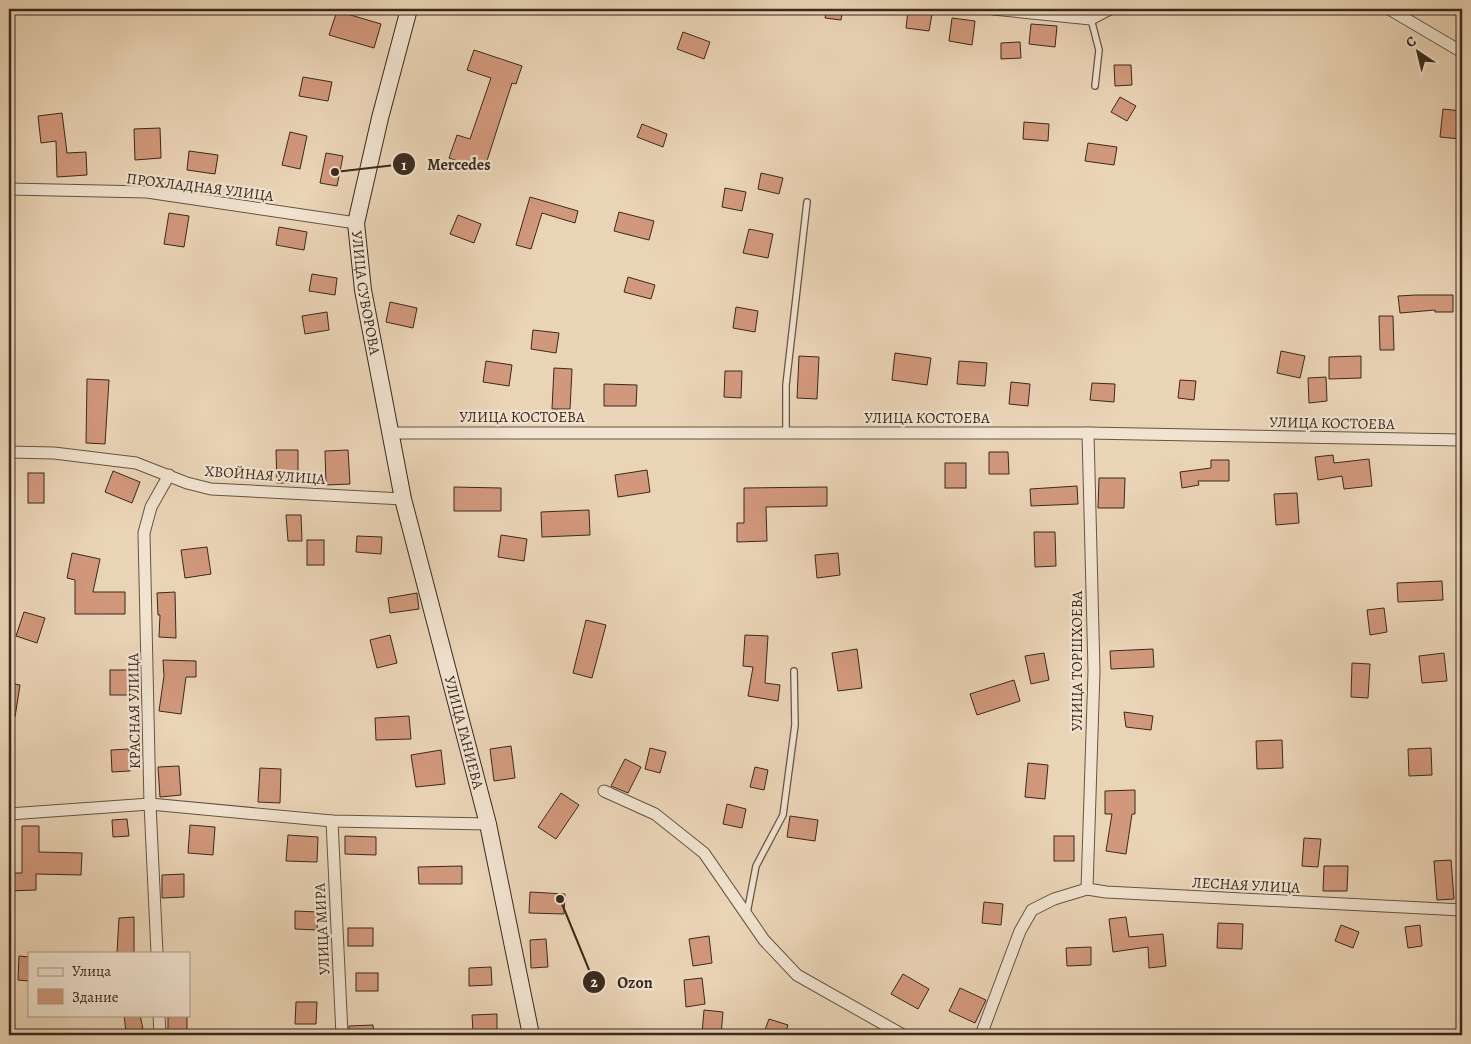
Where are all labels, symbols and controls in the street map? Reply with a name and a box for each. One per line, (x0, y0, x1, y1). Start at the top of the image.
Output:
north arrow (1394, 28, 1444, 78)
text: С (1402, 31, 1420, 52)
callout: Mercedes (392, 149, 501, 180)
text: Mercedes (427, 154, 491, 176)
text: 1 (401, 155, 407, 175)
street label: ПРОХЛАДНАЯ УЛИЦА (125, 168, 275, 206)
street label: УЛИЦА СУВОРОВА (347, 230, 385, 357)
street label: УЛИЦА КОСТОЕВА (459, 407, 585, 427)
street label: УЛИЦА КОСТОЕВА (864, 408, 990, 428)
street label: УЛИЦА КОСТОЕВА (1269, 412, 1395, 434)
street label: ХВОЙНАЯ УЛИЦА (204, 461, 326, 489)
street label: УЛИЦА ТОРШХОЕВА (1067, 590, 1087, 731)
street label: КРАСНАЯ УЛИЦА (123, 653, 145, 769)
street label: УЛИЦА ГАНИЕВА (440, 674, 488, 791)
street label: ЛЕСНАЯ УЛИЦА (1191, 872, 1301, 898)
street label: УЛИЦА МИРА (310, 882, 334, 976)
legend (28, 952, 190, 1016)
text: Улица (72, 961, 111, 981)
callout: Ozon (582, 967, 662, 998)
text: 2 (590, 972, 598, 992)
text: Ozon (617, 972, 653, 994)
text: Здание (72, 987, 119, 1007)

